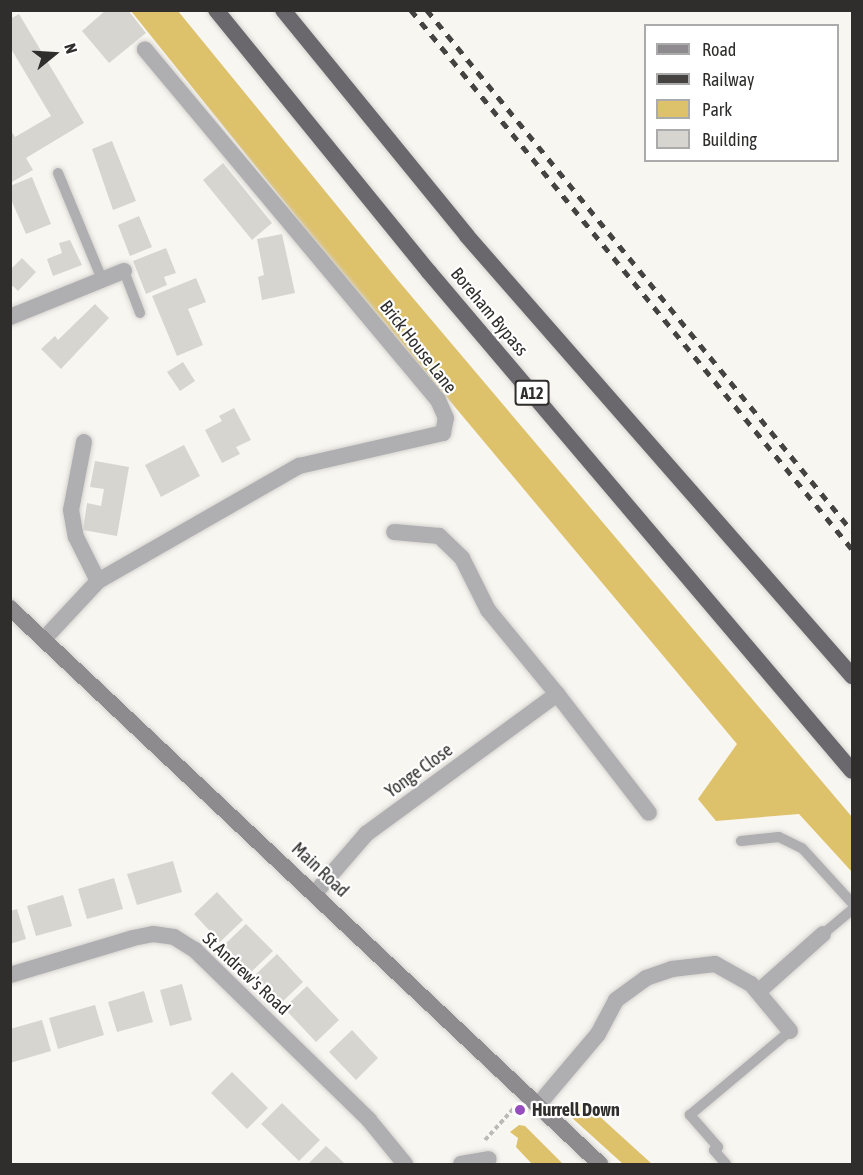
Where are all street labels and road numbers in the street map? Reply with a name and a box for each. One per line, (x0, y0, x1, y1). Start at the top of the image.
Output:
street label: Boreham Bypass (446, 263, 532, 361)
street label: Brick House Lane (375, 296, 461, 398)
road number: A12 (514, 380, 550, 406)
street label: Yonge Close (381, 739, 457, 803)
street label: Main Road (287, 838, 353, 902)
street label: St Andrew's Road (198, 928, 294, 1020)

